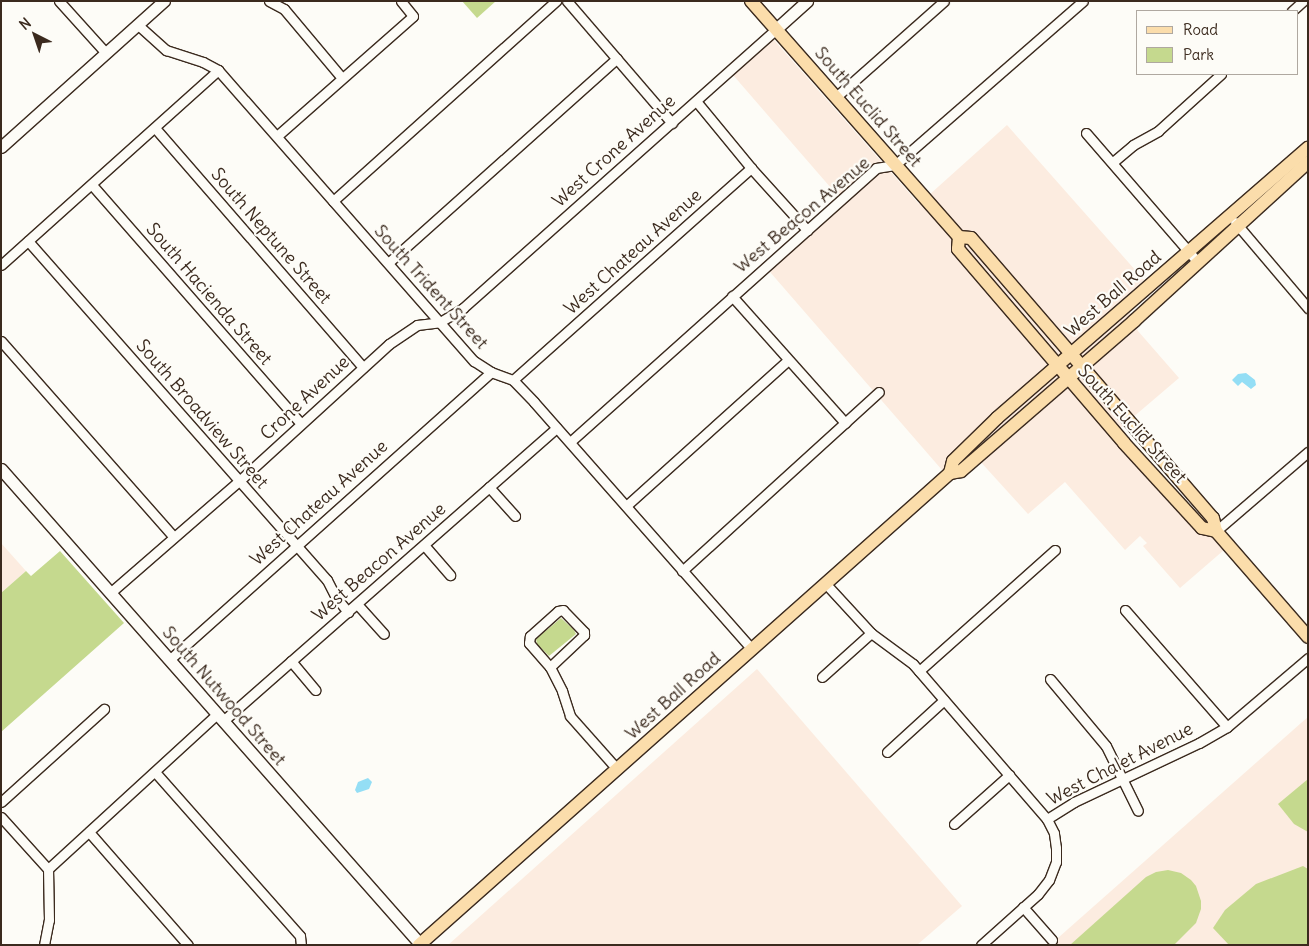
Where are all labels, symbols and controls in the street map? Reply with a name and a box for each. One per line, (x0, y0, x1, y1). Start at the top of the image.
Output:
north arrow (10, 10, 60, 60)
legend (1136, 10, 1299, 75)
text: N (16, 14, 35, 34)
text: Road (1183, 20, 1218, 39)
street label: South Euclid Street (810, 42, 926, 172)
text: Park (1183, 45, 1214, 64)
street label: West Crone Avenue (548, 90, 680, 212)
street label: West Beacon Avenue (730, 152, 874, 278)
street label: South Neptune Street (206, 164, 336, 308)
street label: West Chateau Avenue (560, 185, 706, 319)
street label: South Hacienda Street (141, 219, 277, 369)
street label: South Trident Street (370, 220, 492, 354)
street label: West Ball Road (1060, 246, 1166, 342)
street label: South Broadview Street (131, 335, 273, 493)
street label: Crone Avenue (256, 351, 354, 445)
street label: South Euclid Street (1073, 360, 1191, 488)
street label: West Chateau Avenue (246, 436, 392, 570)
street label: West Beacon Avenue (308, 498, 450, 626)
street label: South Nutwood Street (158, 622, 290, 770)
street label: West Ball Road (621, 648, 725, 744)
street label: West Chalet Avenue (1043, 718, 1197, 810)

